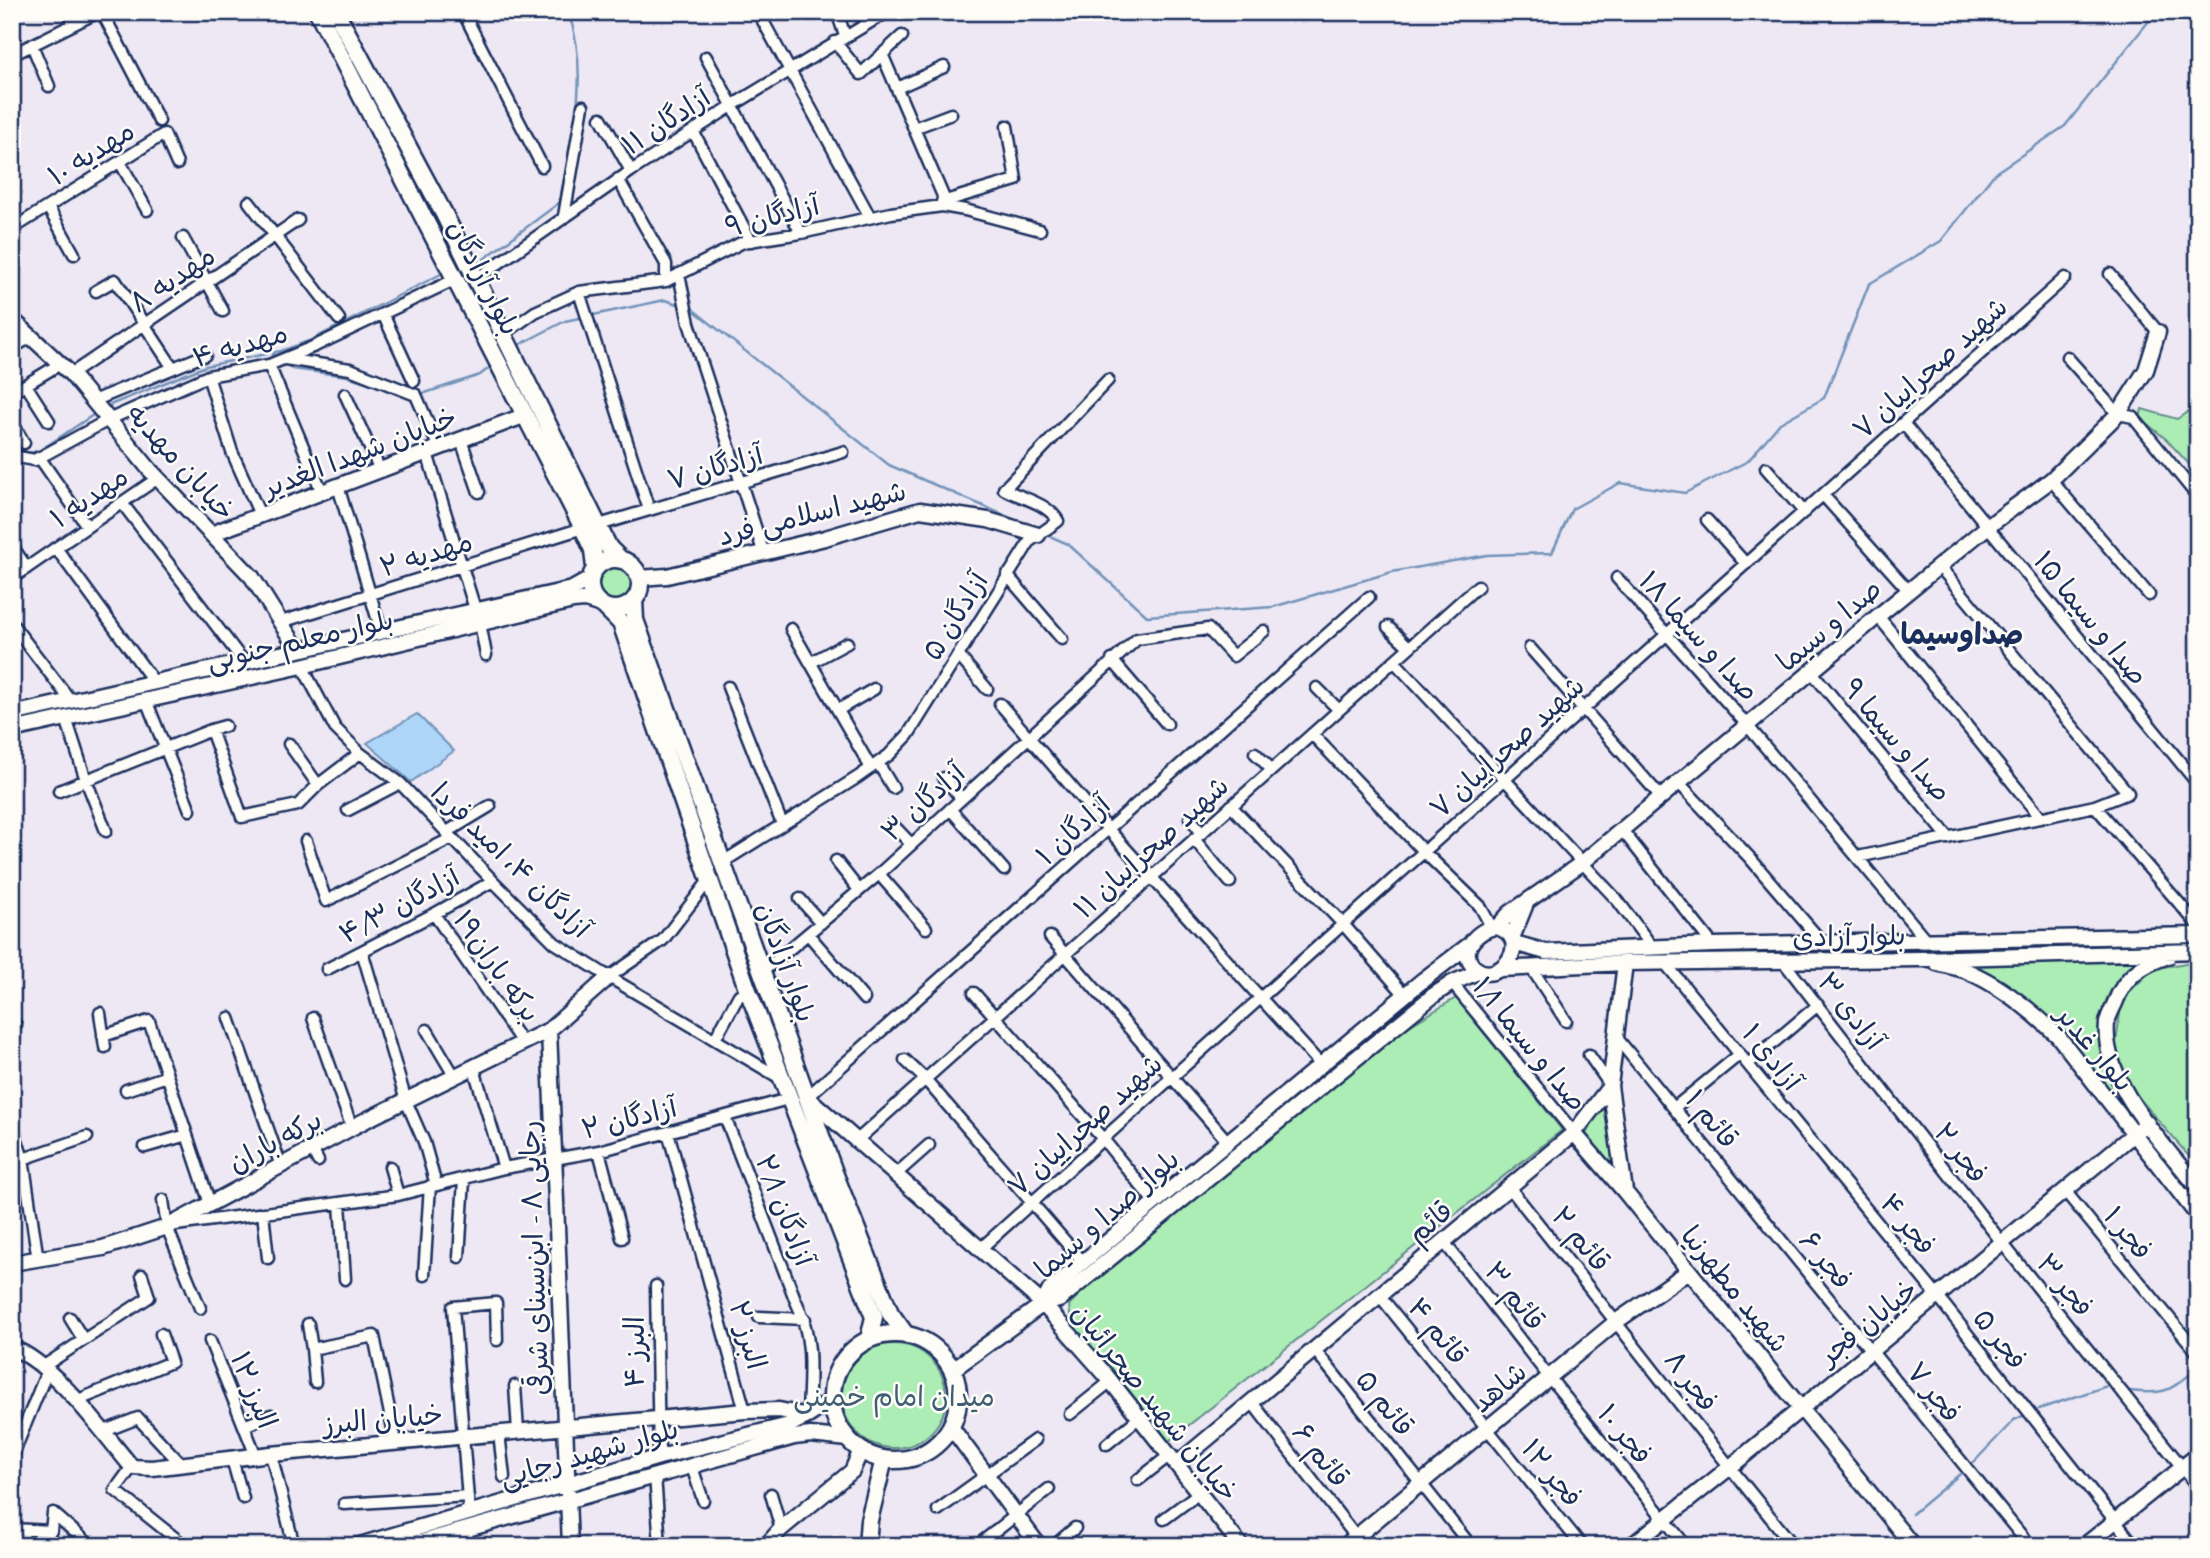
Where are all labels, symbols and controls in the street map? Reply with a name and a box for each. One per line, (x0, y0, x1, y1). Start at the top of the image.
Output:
street label: آزادگان ۱۱ (615, 79, 718, 163)
street label: مهدیه ۱۰ (41, 113, 141, 193)
street label: آزادگان ۹ (721, 187, 824, 245)
street label: بلوار آزادگان (440, 213, 528, 341)
street label: مهدیه ۸ (122, 238, 222, 320)
street label: شهید صحراییان ۷ (1845, 289, 2015, 447)
street label: مهدیه ۴ (188, 315, 292, 375)
street label: خیابان مهدیه (119, 396, 243, 528)
street label: خیابان شهدا الغدیر (257, 399, 461, 506)
street label: آزادگان ۷ (663, 436, 768, 497)
street label: مهدیه ۱ (43, 458, 135, 536)
street label: شهید اسلامی فرد (714, 473, 910, 553)
street label: مهدیه ۲ (375, 523, 477, 585)
street label: صدا و سیما ۱۵ (2026, 544, 2156, 692)
street label: آزادگان ۵ (914, 564, 996, 667)
street label: صدا و سیما ۱۸ (1631, 564, 1767, 708)
street label: صدا و سیما (1769, 571, 1889, 679)
street label: بلوار معلم جنوبی (203, 602, 398, 682)
district label: صداوسیما (1901, 615, 2023, 653)
street label: شهید صحراییان ۷ (1422, 668, 1592, 826)
street label: صدا و سیما ۹ (1835, 671, 1959, 809)
street label: آزادگان ۳ (874, 754, 973, 849)
street label: شهید صحراییان ۱۱ (1066, 768, 1236, 926)
street label: آزادگان ۴، امید فردا (424, 775, 599, 946)
street label: آزادگان ۱ (1028, 787, 1118, 873)
street label: آزادگان ۴/۳ (333, 858, 466, 951)
street label: بلوار آزادگان (748, 897, 824, 1027)
street label: برکه باران۱۹ (446, 903, 548, 1029)
street label: بلوار آزادی (1792, 918, 1906, 954)
street label: آزادی ۳ (1810, 965, 1893, 1058)
street label: صدا و سیما ۱/۱ (1465, 970, 1595, 1118)
street label: بلوار غدیر (2047, 996, 2142, 1099)
street label: آزادی ۱ (1734, 1016, 1810, 1098)
street label: شهید صحراییان ۷ (1000, 1046, 1170, 1204)
street label: قائم ۱ (1675, 1082, 1746, 1158)
street label: آزادگان ۲ (578, 1089, 681, 1147)
street label: برکه باران (222, 1102, 328, 1180)
street label: فجر ۲ (1926, 1116, 1996, 1190)
street label: رجایی ۸ - ابن‌سینای شرقی (512, 1120, 556, 1396)
street label: بلوار صدا و سیما (1027, 1142, 1187, 1286)
street label: آزادگان ۲/۱ (748, 1149, 823, 1272)
street label: فجر ۴ (1873, 1186, 1943, 1262)
street label: قائم (1400, 1193, 1462, 1254)
street label: قائم ۲ (1541, 1199, 1618, 1281)
street label: فجر ۱ (2096, 1199, 2160, 1267)
street label: شهید مطهرنیا (1673, 1218, 1797, 1360)
street label: فجر ۶ (1792, 1224, 1860, 1296)
street label: فجر ۳ (2029, 1246, 2101, 1324)
street label: قائم ۳ (1474, 1254, 1553, 1340)
street label: خیابان فجر (1810, 1271, 1925, 1374)
street label: قائم ۴ (1397, 1290, 1476, 1374)
street label: خیابان شهید صحرائیان (1064, 1295, 1246, 1509)
street label: البرز ۲ (722, 1297, 774, 1373)
street label: فجر ۵ (1965, 1301, 2035, 1377)
street label: البرز ۴ (617, 1316, 652, 1388)
street label: فجر ۸ (1657, 1343, 1725, 1419)
street label: البرز ۱۲ (223, 1346, 285, 1434)
street label: شاهد (1464, 1354, 1534, 1420)
street label: فجر ۷ (1899, 1354, 1969, 1430)
street label: قائم ۵ (1345, 1363, 1422, 1446)
park label: میدان امام خمینی (793, 1379, 995, 1418)
street label: خیابان البرز (320, 1396, 444, 1442)
street label: فجر ۱۰ (1590, 1397, 1660, 1471)
street label: بلوار شهید رجایی (495, 1411, 683, 1495)
street label: قائم ۶ (1282, 1416, 1357, 1497)
street label: فجر ۱۲ (1514, 1432, 1590, 1514)

